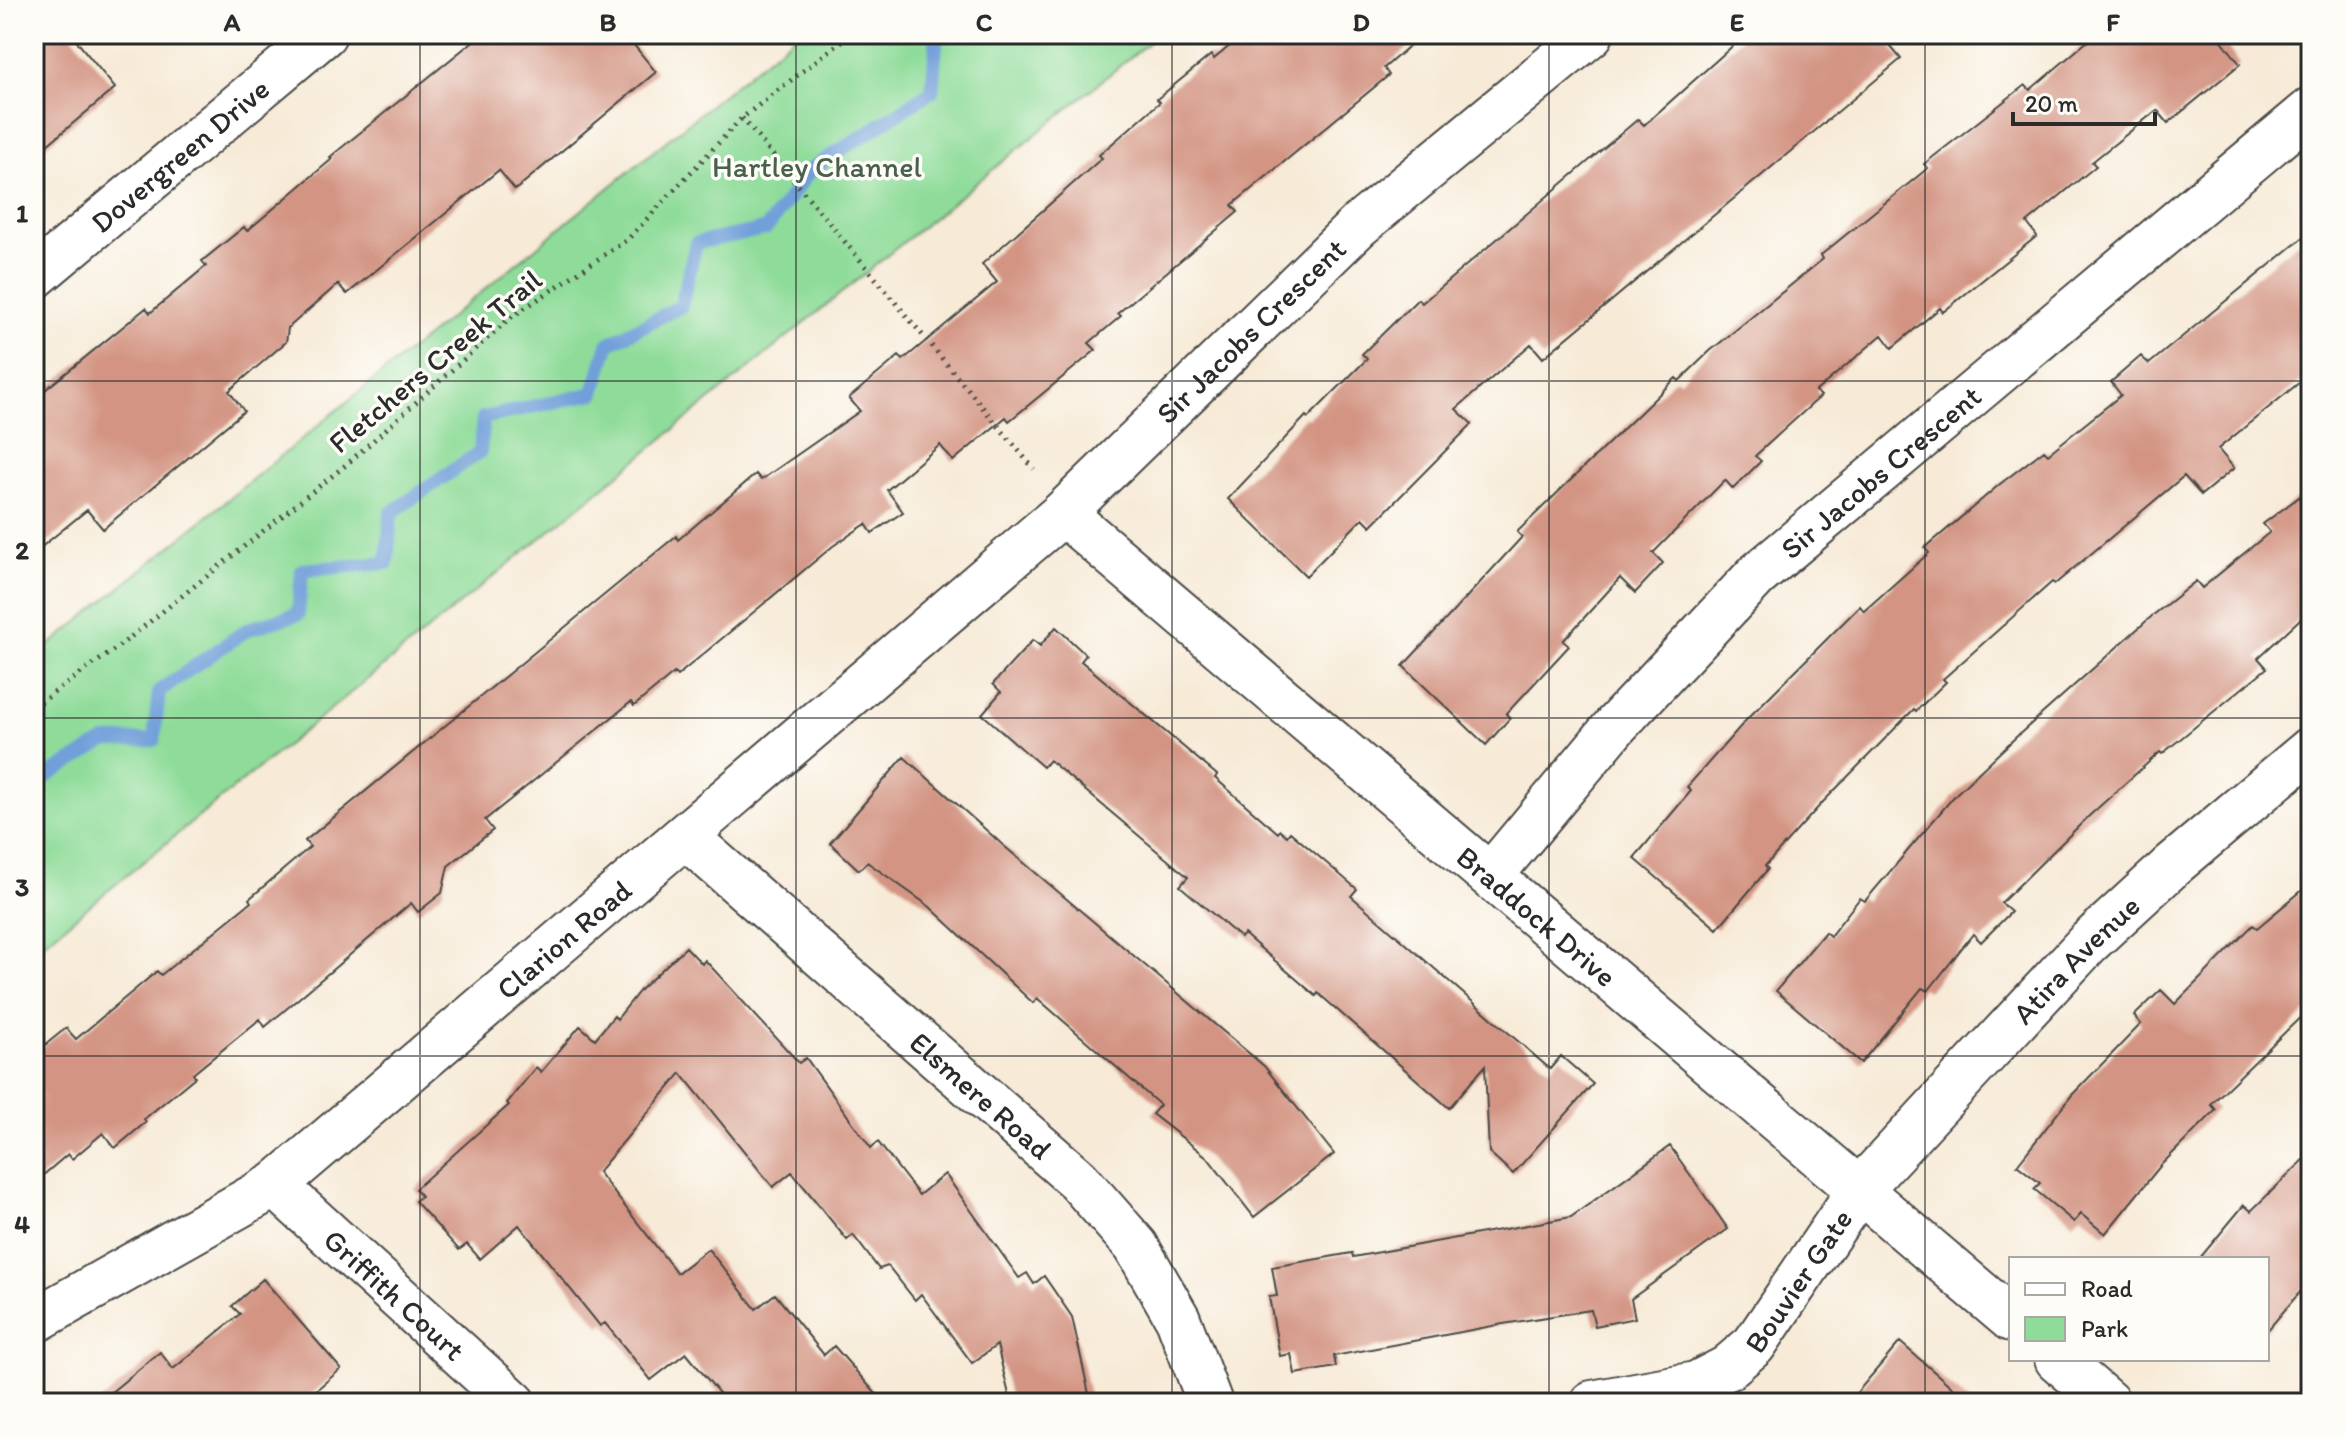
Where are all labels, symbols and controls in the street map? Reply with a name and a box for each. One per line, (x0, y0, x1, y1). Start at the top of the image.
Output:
text: A (223, 6, 241, 38)
text: B (600, 6, 617, 38)
text: C (976, 6, 993, 38)
text: D (1352, 6, 1370, 38)
text: E (1730, 6, 1744, 38)
text: F (2106, 6, 2120, 38)
street label: Dovergreen Drive (83, 70, 276, 240)
scale bar (2013, 76, 2155, 126)
text: 20 m (2025, 89, 2078, 118)
park label: Hartley Channel (712, 148, 923, 185)
text: 1 (16, 197, 28, 229)
street label: Sir Jacobs Crescent (1148, 230, 1353, 431)
street label: Fletchers Creek Trail (321, 261, 549, 461)
street label: Sir Jacobs Crescent (1772, 377, 1988, 566)
text: 2 (15, 534, 29, 566)
street label: Braddock Drive (1449, 838, 1624, 994)
text: 3 (15, 871, 29, 903)
street label: Clarion Road (488, 871, 639, 1007)
street label: Atira Avenue (2004, 887, 2147, 1031)
street label: Elsmere Road (903, 1023, 1059, 1167)
street label: Bouvier Gate (1736, 1201, 1860, 1360)
text: 4 (14, 1208, 30, 1240)
street label: Griffith Court (316, 1220, 473, 1368)
legend (2009, 1257, 2269, 1361)
text: Road (2081, 1274, 2133, 1303)
text: Park (2081, 1314, 2128, 1343)

